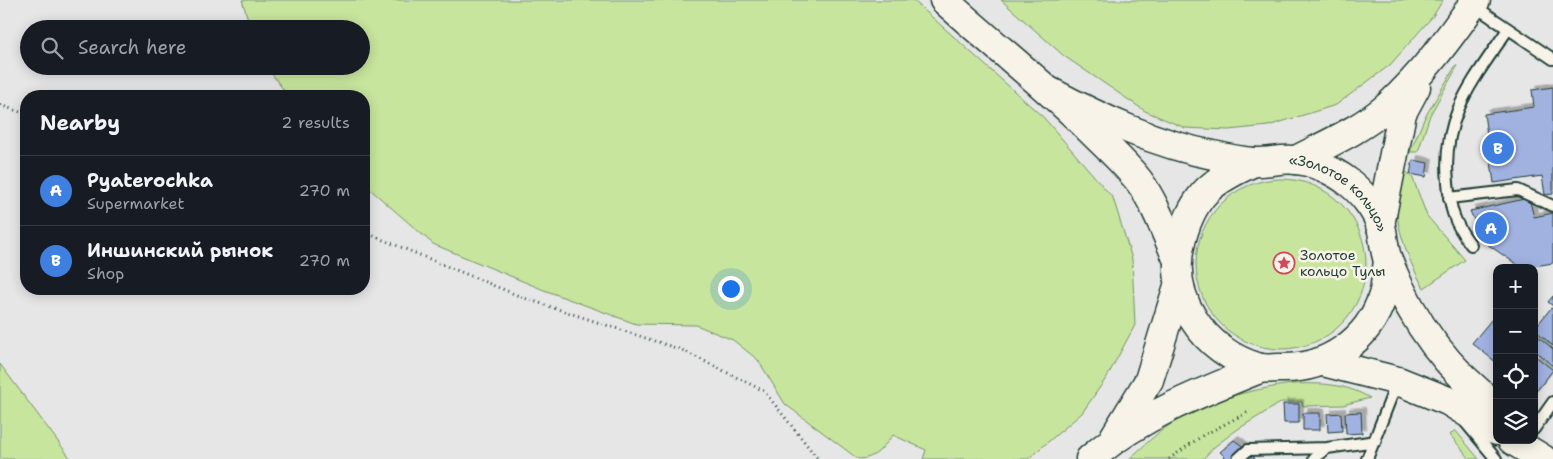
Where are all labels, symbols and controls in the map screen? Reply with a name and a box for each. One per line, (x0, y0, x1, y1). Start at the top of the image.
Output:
search box (20, 20, 370, 75)
icon: search (38, 34, 66, 62)
text: Search here (78, 35, 187, 60)
text: Nearby (40, 109, 120, 137)
text: 2 results (281, 112, 350, 133)
pin: B (1482, 129, 1514, 167)
street label: «Золотое кольцо» (1288, 150, 1391, 234)
text: Pyaterochka (87, 168, 213, 193)
text: A (50, 180, 62, 201)
text: 270 m (299, 180, 350, 201)
text: Supermarket (87, 193, 184, 214)
pin: A (1475, 209, 1507, 247)
text: Иншинский рынок (87, 238, 273, 263)
place label: Золотое кольцо Тулы (1300, 246, 1385, 280)
text: B (51, 250, 61, 271)
text: 270 m (299, 250, 350, 271)
place icon: Золотое кольцо Тулы (1272, 251, 1296, 275)
text: Shop (87, 263, 124, 284)
map controls (1493, 264, 1538, 444)
button: + (1493, 264, 1538, 309)
your location (718, 276, 744, 302)
button: − (1493, 309, 1538, 354)
button: locate (1493, 354, 1538, 399)
button: layers (1493, 399, 1538, 444)

